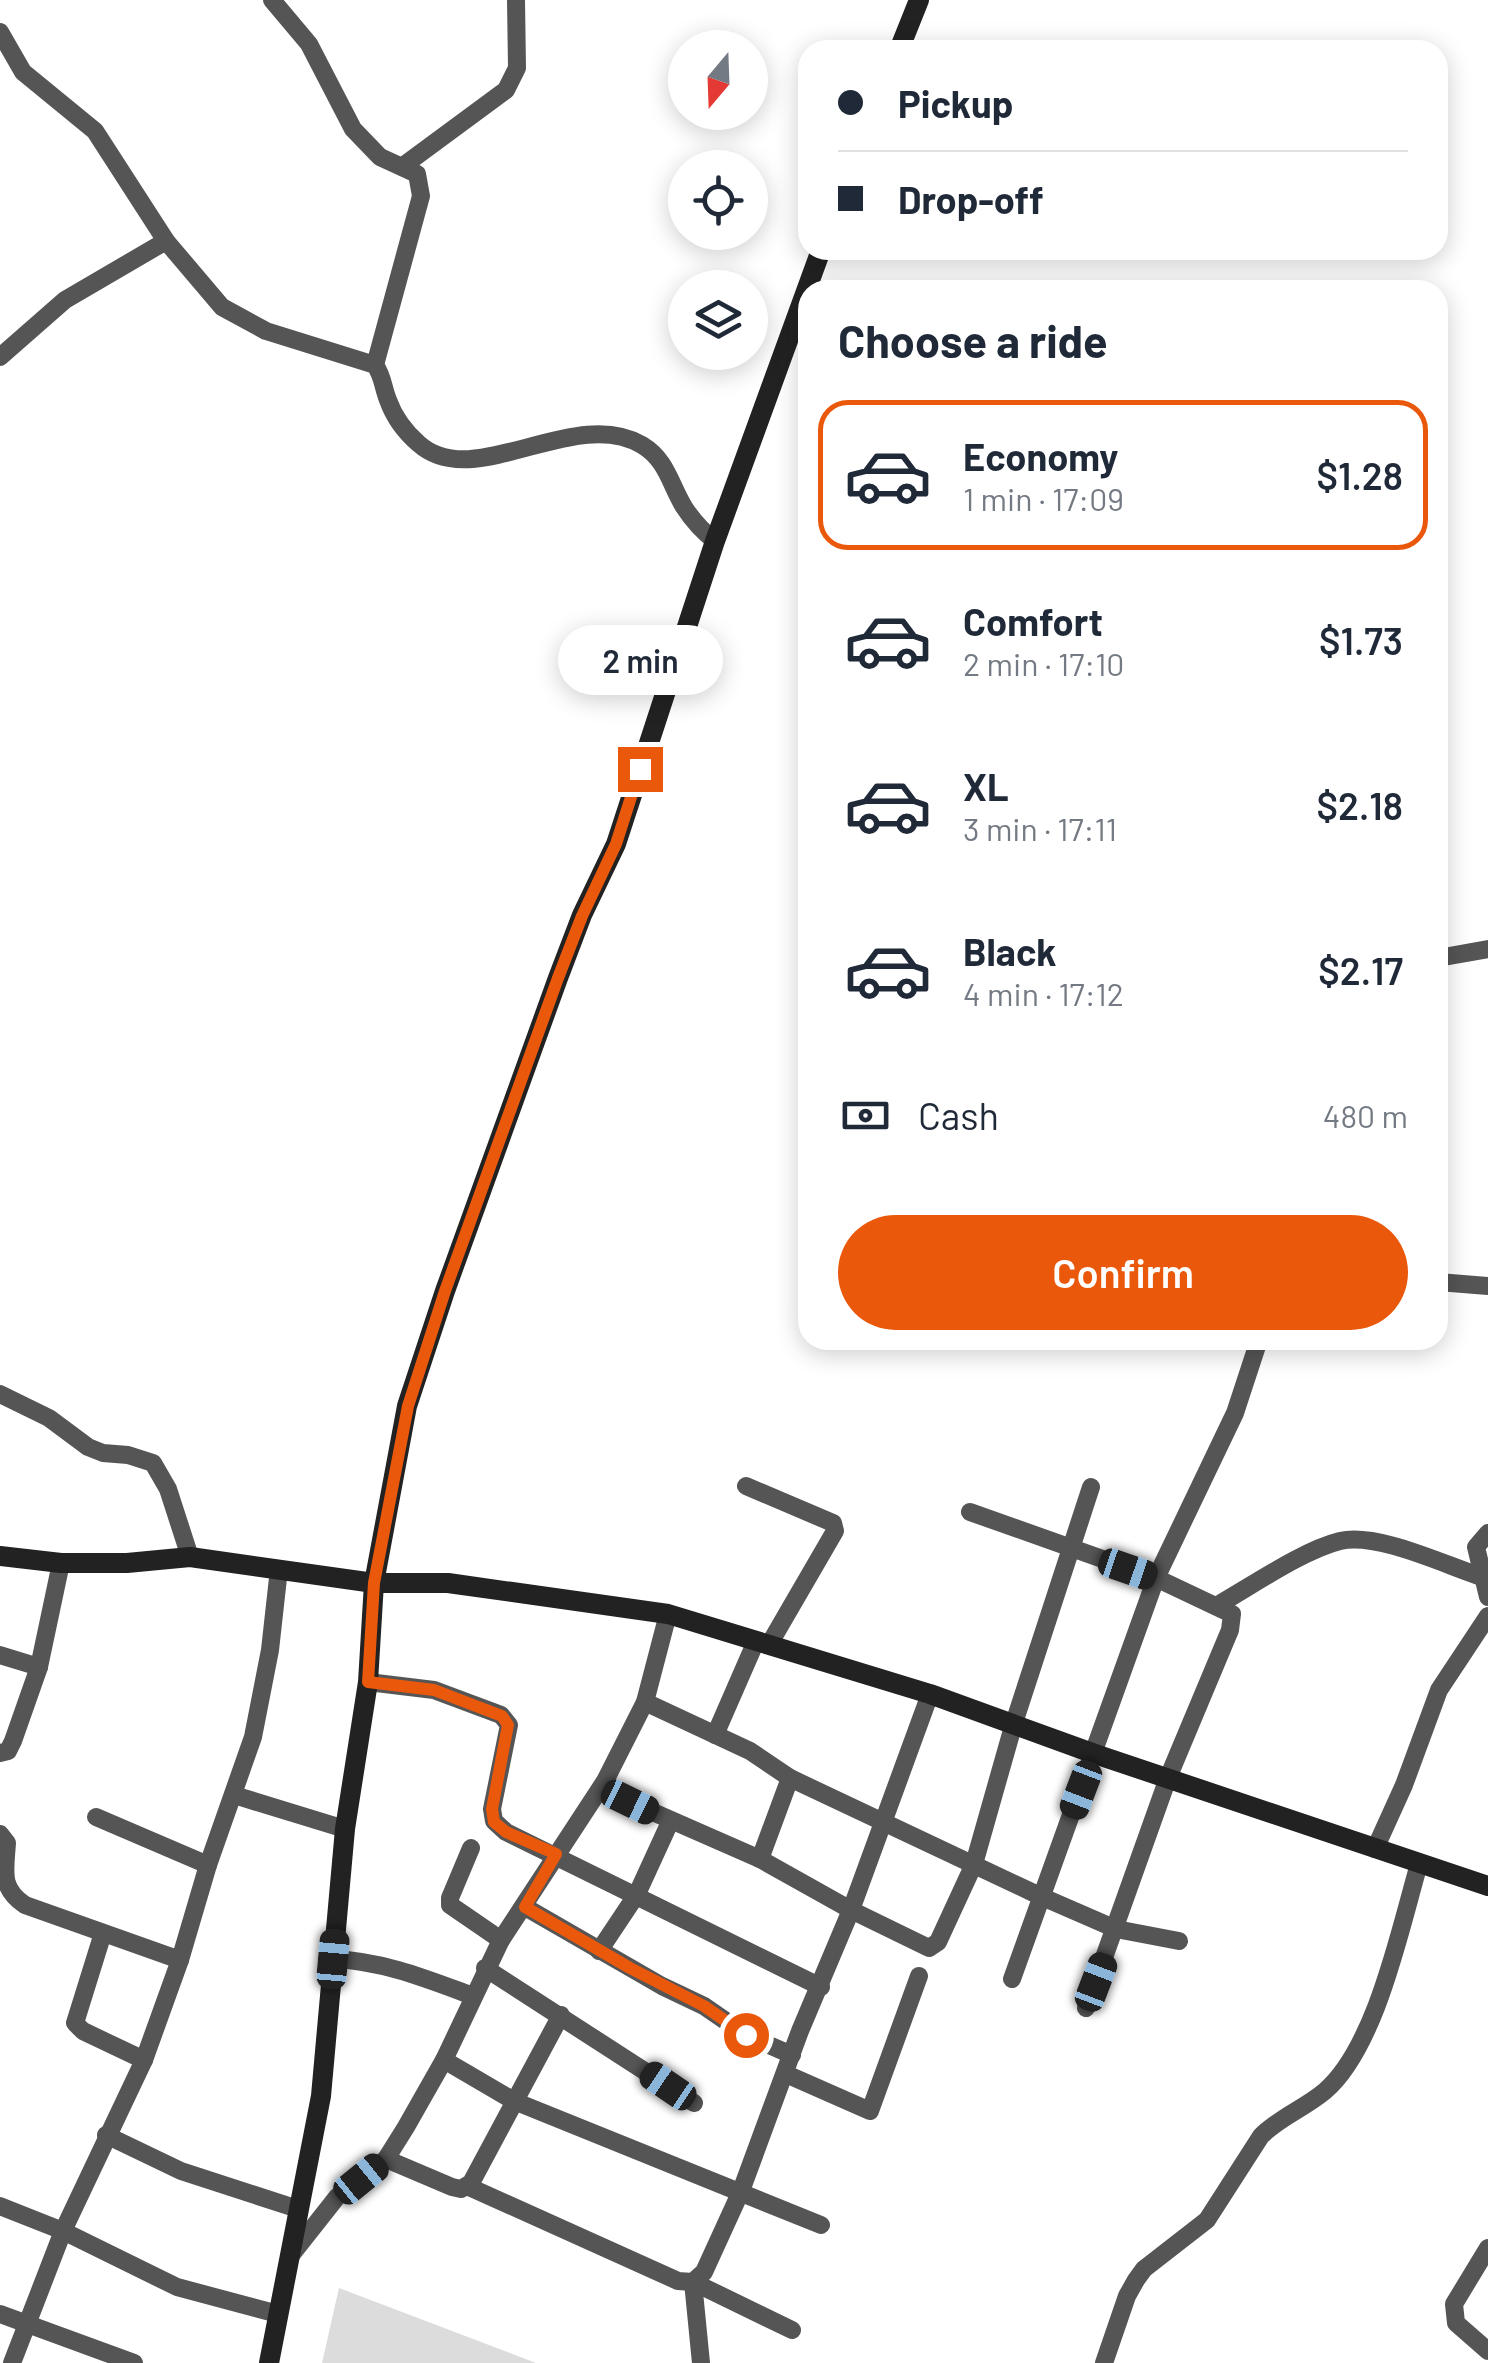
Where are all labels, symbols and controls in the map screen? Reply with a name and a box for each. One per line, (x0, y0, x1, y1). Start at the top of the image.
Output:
north arrow (668, 30, 768, 130)
map controls (668, 30, 768, 370)
text: Pickup (898, 80, 1013, 126)
button: locate (668, 150, 768, 250)
text: Drop-off (898, 176, 1044, 222)
button: layers (668, 270, 768, 370)
text: Choose a ride (838, 313, 1108, 367)
icon: car (843, 430, 933, 520)
text: Economy (963, 433, 1118, 479)
text: $1.28 (1316, 452, 1403, 498)
text: 1 min · 17:09 (963, 479, 1124, 517)
icon: car (843, 595, 933, 685)
text: Comfort (963, 598, 1103, 644)
text: $1.73 (1319, 617, 1403, 663)
callout: 2 min (558, 624, 722, 694)
text: 2 min (602, 641, 679, 679)
text: 2 min · 17:10 (963, 644, 1124, 682)
route end (618, 747, 663, 792)
icon: car (843, 760, 933, 850)
text: XL (963, 763, 1009, 809)
text: $2.18 (1316, 782, 1403, 828)
text: 3 min · 17:11 (963, 809, 1117, 847)
icon: car (843, 925, 933, 1015)
text: Black (963, 928, 1057, 974)
text: $2.17 (1318, 947, 1403, 993)
text: 4 min · 17:12 (963, 974, 1124, 1012)
icon: cash (838, 1088, 893, 1143)
text: Cash (918, 1092, 999, 1138)
text: 480 m (1323, 1096, 1408, 1134)
button: Confirm (838, 1215, 1408, 1330)
car (1095, 1545, 1161, 1593)
car (1056, 1757, 1106, 1823)
car (596, 1775, 664, 1829)
car (315, 1928, 351, 1990)
car (1071, 1949, 1121, 2015)
route start (724, 2013, 769, 2058)
car (635, 2057, 701, 2115)
car (328, 2148, 394, 2210)

